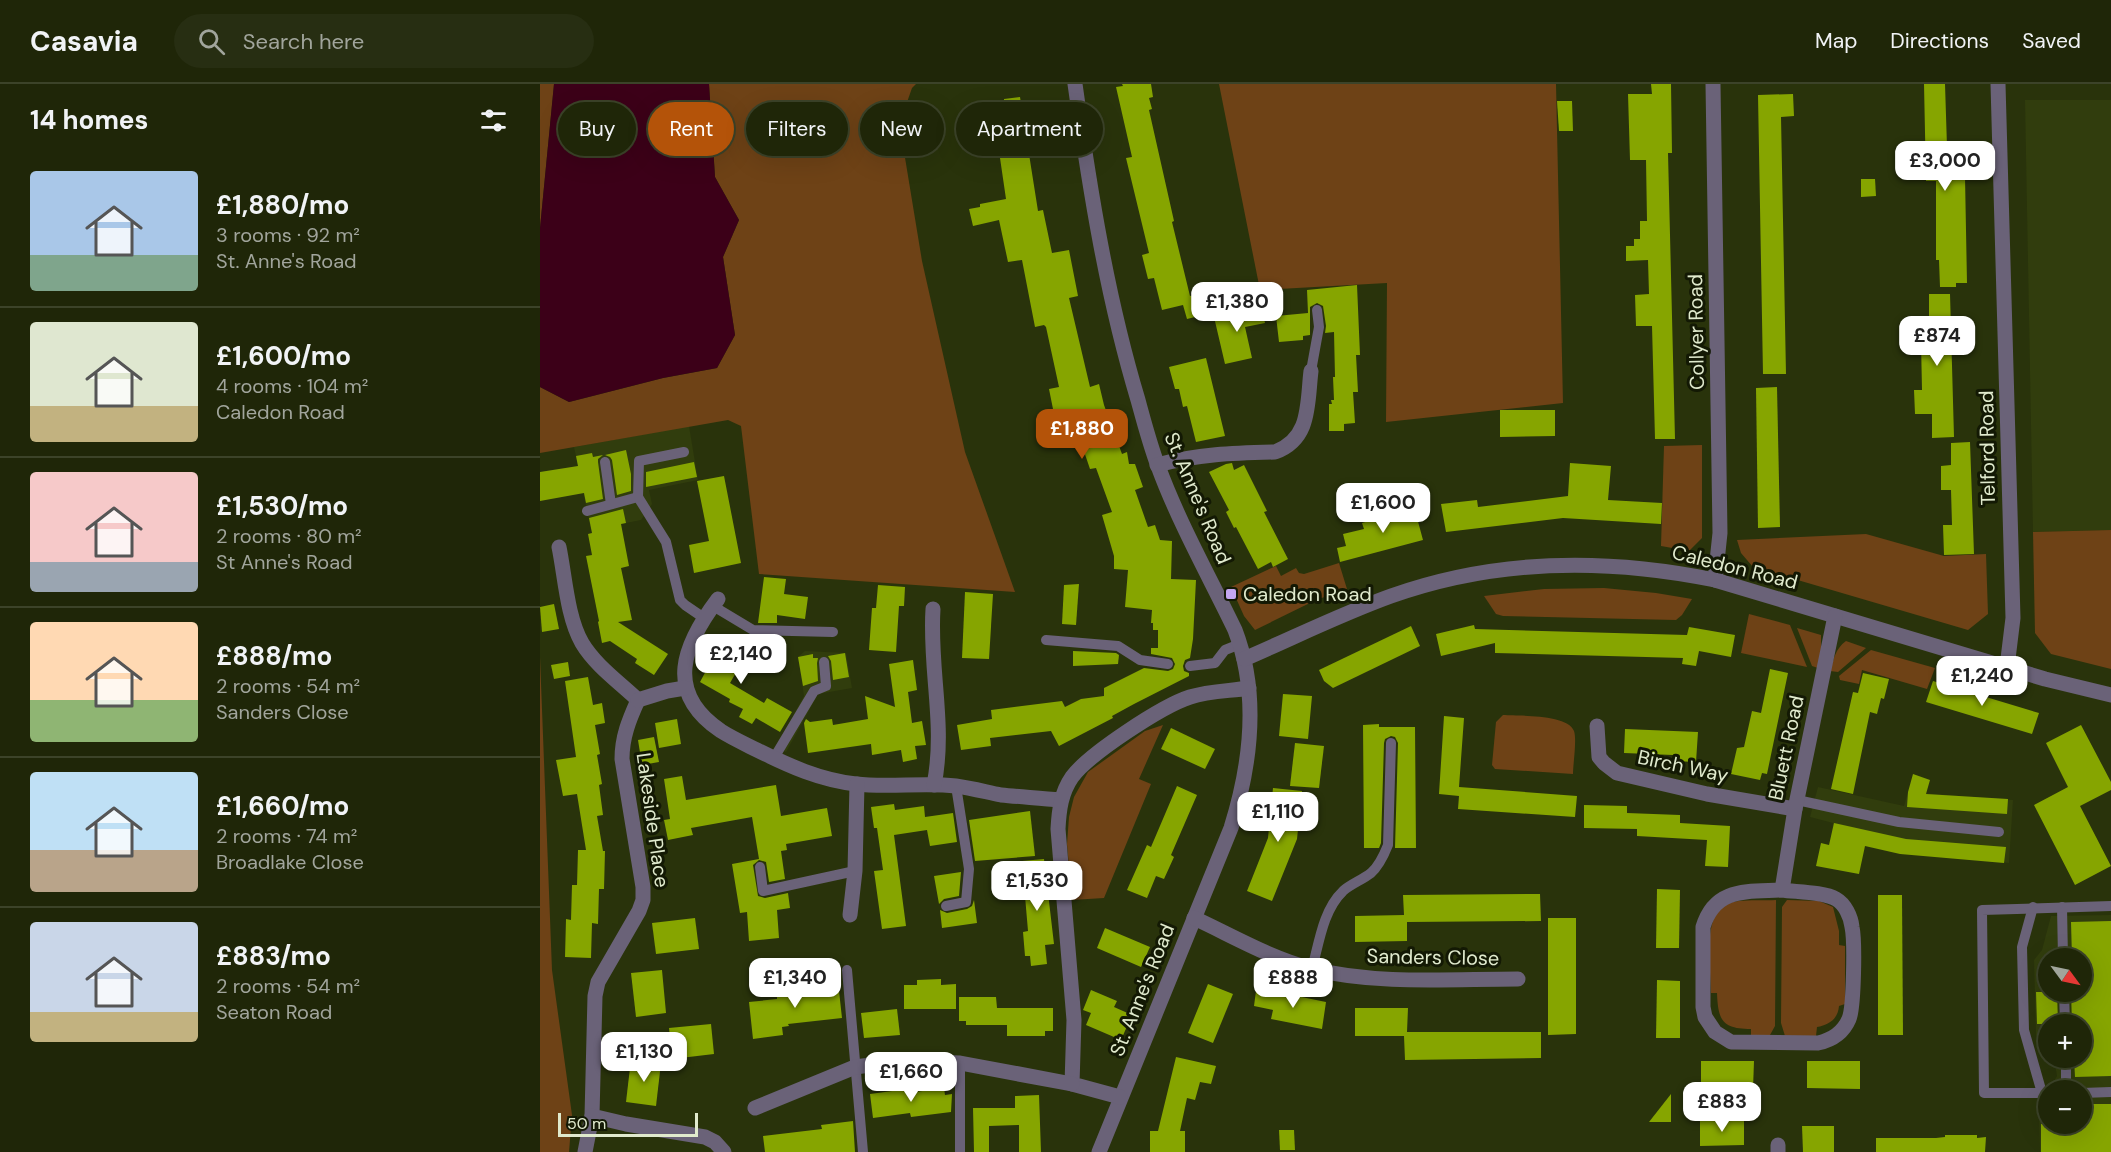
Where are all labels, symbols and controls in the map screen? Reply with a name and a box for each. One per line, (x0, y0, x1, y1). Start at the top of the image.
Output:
search box (174, 14, 594, 68)
text: Casavia (30, 23, 138, 60)
icon: search (195, 25, 228, 58)
text: Search here (243, 27, 364, 56)
text: Map (1815, 27, 1857, 55)
text: Directions (1890, 27, 1989, 55)
text: Saved (2022, 27, 2081, 55)
chip: Buy (558, 102, 636, 156)
chip: Rent (648, 102, 734, 156)
chip: Filters (746, 102, 848, 156)
chip: New (860, 102, 944, 156)
chip: Apartment (956, 102, 1103, 156)
text: 14 homes (30, 103, 148, 137)
icon: filters (477, 104, 510, 137)
pin: £3,000 (1896, 141, 1994, 192)
text: £3,000 (1909, 147, 1981, 173)
text: £1,880/mo (216, 188, 349, 222)
icon: home (78, 195, 150, 267)
text: 3 rooms · 92 m² (216, 222, 360, 248)
text: St. Anne's Road (216, 248, 357, 274)
street label: Collyer Road (1682, 274, 1710, 390)
pin: £1,380 (1188, 282, 1286, 333)
text: £1,380 (1205, 288, 1269, 314)
pin: £874 (1901, 316, 1973, 367)
text: £874 (1913, 322, 1961, 348)
text: £1,600/mo (216, 339, 351, 373)
icon: home (78, 346, 150, 418)
text: 4 rooms · 104 m² (216, 373, 368, 399)
street label: Telford Road (1973, 390, 2001, 506)
text: Caledon Road (216, 399, 345, 425)
pin: £1,880 (1033, 409, 1131, 460)
text: £1,880 (1050, 415, 1114, 441)
street label: St. Anne's Road (1159, 428, 1237, 568)
pin: £1,600 (1334, 483, 1432, 534)
text: £1,530/mo (216, 489, 348, 523)
text: £1,600 (1350, 489, 1416, 515)
icon: home (78, 496, 150, 568)
text: 2 rooms · 80 m² (216, 523, 362, 549)
street label: Caledon Road (1669, 539, 1801, 595)
text: St Anne's Road (216, 549, 353, 575)
place label: Caledon Road (1243, 581, 1372, 607)
marker: Caledon Road (1224, 587, 1238, 601)
pin: £2,140 (692, 634, 790, 685)
text: £888/mo (216, 639, 332, 673)
text: £2,140 (709, 640, 773, 666)
icon: home (78, 646, 150, 718)
pin: £1,240 (1933, 656, 2031, 707)
text: £1,240 (1950, 662, 2014, 688)
text: 2 rooms · 54 m² (216, 673, 360, 699)
street label: Bluett Road (1762, 693, 1810, 803)
text: Sanders Close (216, 699, 349, 725)
street label: Birch Way (1635, 744, 1731, 788)
street label: Lakeside Place (631, 751, 675, 889)
text: £1,660/mo (216, 789, 349, 823)
pin: £1,110 (1229, 792, 1327, 843)
icon: home (78, 796, 150, 868)
text: £1,110 (1251, 798, 1305, 824)
text: 2 rooms · 74 m² (216, 823, 357, 849)
text: Broadlake Close (216, 849, 364, 875)
pin: £1,530 (988, 861, 1086, 912)
text: £1,530 (1005, 867, 1069, 893)
street label: St. Anne's Road (1104, 920, 1180, 1060)
text: £883/mo (216, 939, 331, 973)
street label: Sanders Close (1366, 943, 1500, 971)
icon: home (78, 946, 150, 1018)
north arrow (2038, 948, 2092, 1002)
map controls (2038, 948, 2092, 1134)
pin: £1,340 (746, 958, 844, 1009)
pin: £888 (1257, 958, 1329, 1009)
text: £1,340 (763, 964, 827, 990)
text: £888 (1268, 964, 1318, 990)
text: 2 rooms · 54 m² (216, 973, 360, 999)
text: Seaton Road (216, 999, 332, 1025)
button: + (2038, 1014, 2092, 1068)
pin: £1,130 (595, 1032, 693, 1083)
text: £1,130 (615, 1038, 673, 1064)
pin: £1,660 (862, 1052, 960, 1103)
text: £1,660 (879, 1058, 943, 1084)
button: − (2038, 1080, 2092, 1134)
pin: £883 (1686, 1082, 1758, 1133)
text: £883 (1697, 1088, 1747, 1114)
scale bar (558, 1110, 698, 1138)
text: 50 m (567, 1113, 606, 1134)

